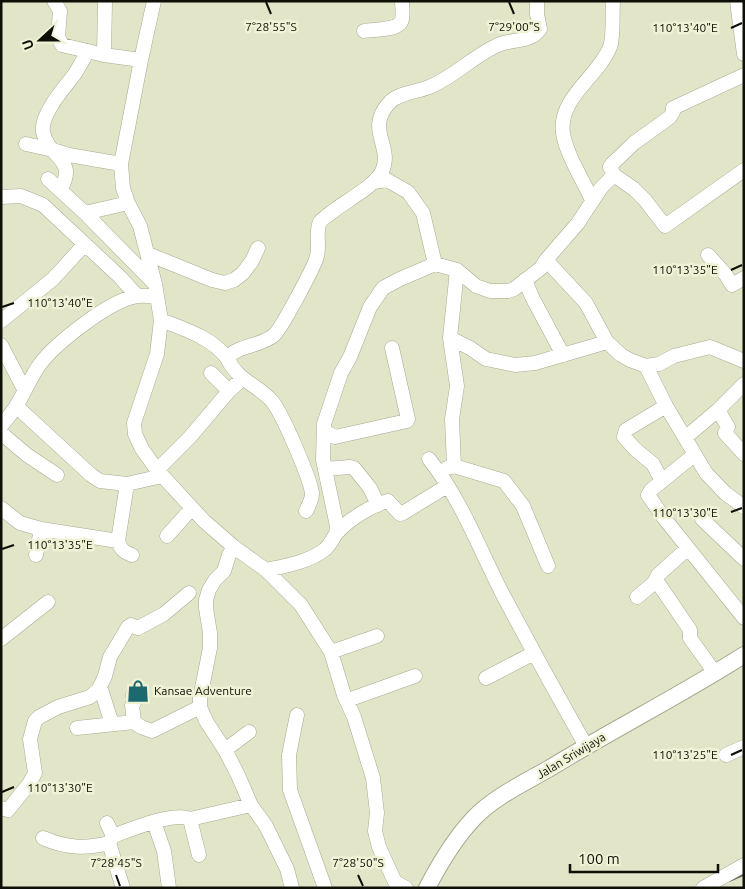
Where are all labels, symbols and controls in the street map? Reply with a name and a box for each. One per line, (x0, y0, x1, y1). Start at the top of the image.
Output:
north arrow (15, 15, 65, 65)
text: 7°28'55"S (245, 20, 297, 33)
text: 7°29'00"S (488, 20, 540, 33)
text: 110°13'40"E (652, 21, 718, 34)
text: U (19, 37, 37, 52)
text: 110°13'35"E (652, 263, 718, 276)
text: 110°13'40"E (27, 296, 93, 309)
text: 110°13'30"E (652, 506, 718, 519)
text: 110°13'35"E (27, 538, 93, 551)
shop icon: Kansae Adventure (125, 678, 151, 704)
place label: Kansae Adventure (154, 684, 252, 697)
street label: Jalan Sriwijaya (534, 730, 608, 781)
text: 110°13'25"E (652, 748, 718, 761)
text: 110°13'30"E (27, 781, 93, 794)
scale bar (570, 842, 718, 874)
text: 100 m (578, 850, 620, 867)
text: 7°28'45"S (90, 856, 142, 869)
text: 7°28'50"S (332, 856, 384, 869)

